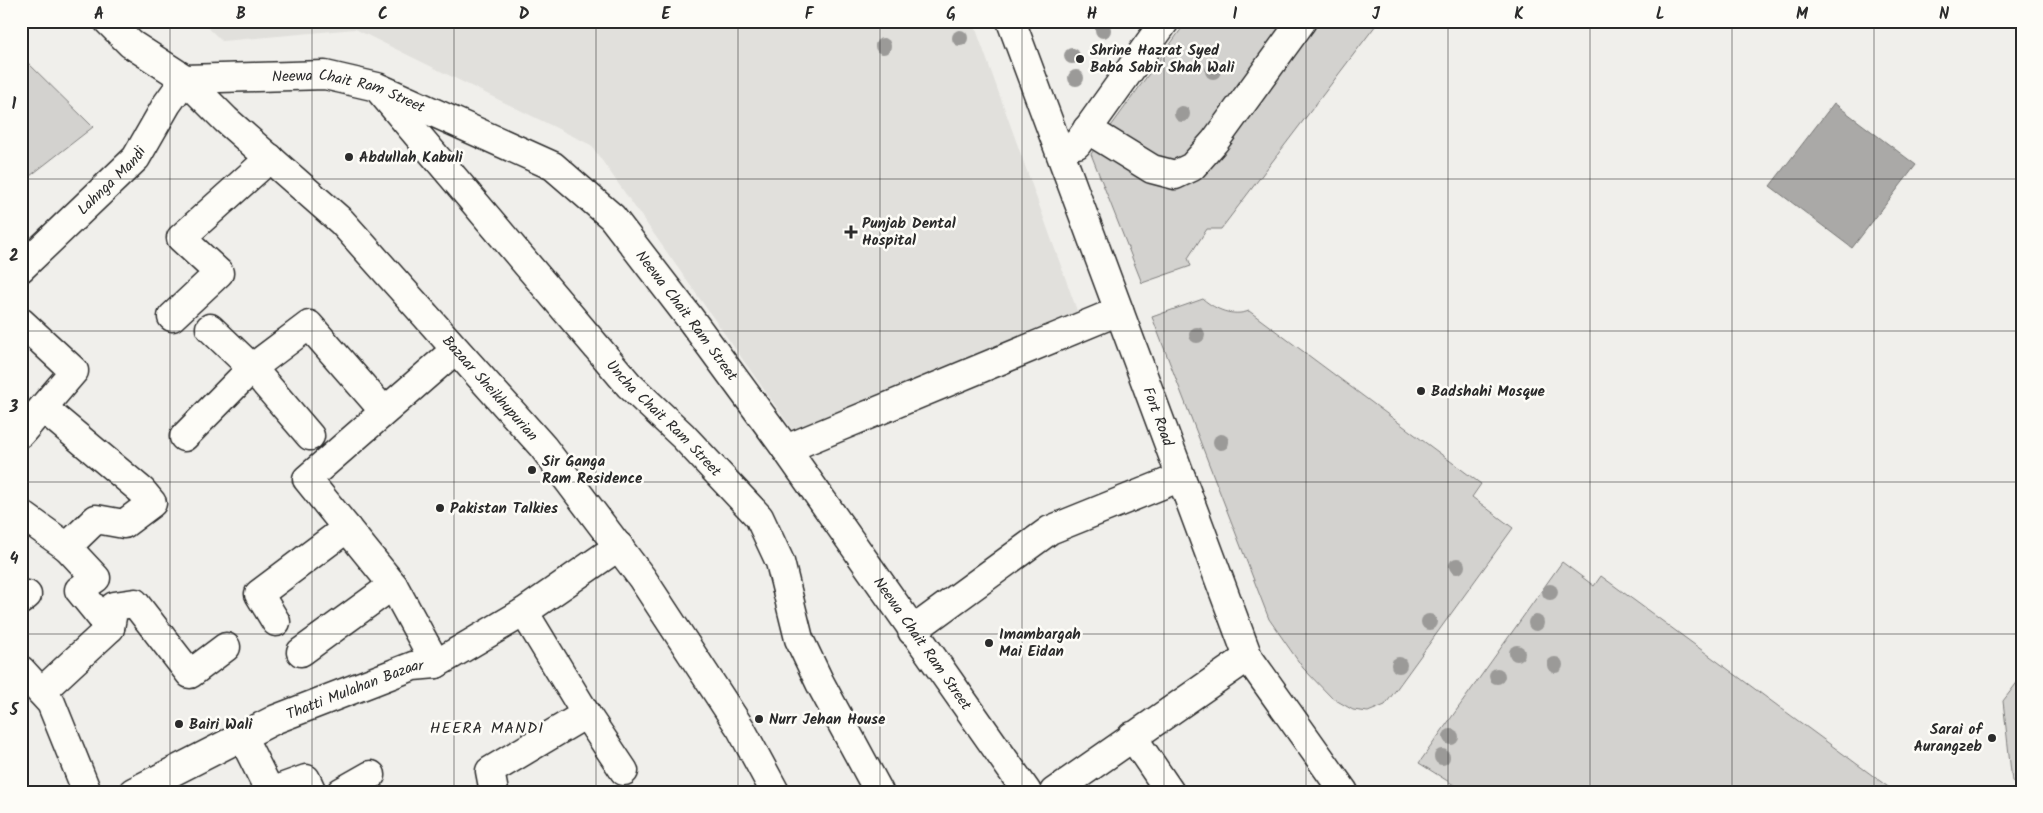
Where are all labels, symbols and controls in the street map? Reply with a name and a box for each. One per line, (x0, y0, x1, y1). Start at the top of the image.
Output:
text: A (94, 2, 104, 27)
text: B (236, 2, 246, 27)
text: C (378, 2, 388, 27)
text: D (519, 2, 530, 27)
text: E (662, 2, 672, 27)
text: F (805, 2, 815, 27)
text: G (946, 2, 956, 27)
text: H (1087, 2, 1097, 27)
text: I (1233, 2, 1238, 27)
text: J (1372, 2, 1381, 27)
text: K (1514, 2, 1524, 27)
text: L (1656, 2, 1664, 27)
text: M (1796, 2, 1809, 27)
text: N (1939, 2, 1949, 27)
place label: Shrine Hazrat Syed Baba Sabir Shah Wali (1090, 39, 1235, 80)
marker: Shrine Hazrat Syed Baba Sabir Shah Wali (1074, 53, 1086, 65)
street label: Neewa Chait Ram Street (272, 64, 429, 120)
text: 1 (12, 92, 17, 117)
street label: Lahnga Mandi (72, 141, 154, 221)
place label: Abdullah Kabuli (359, 146, 464, 170)
marker: Abdullah Kabuli (343, 151, 355, 163)
place label: Punjab Dental Hospital (862, 212, 956, 253)
marker: Punjab Dental Hospital (844, 225, 858, 239)
text: 2 (9, 244, 19, 269)
street label: Neewa Chait Ram Street (629, 246, 743, 387)
street label: Bazaar Sheikhupurian (436, 330, 544, 447)
street label: Uncha Chait Ram Street (600, 355, 727, 483)
place label: Badshahi Mosque (1431, 380, 1546, 404)
street label: Fort Road (1135, 384, 1180, 450)
marker: Badshahi Mosque (1415, 385, 1427, 397)
text: 3 (9, 395, 19, 420)
place label: Sir Ganga Ram Residence (542, 450, 643, 491)
marker: Sir Ganga Ram Residence (526, 464, 538, 476)
place label: Pakistan Talkies (450, 497, 558, 521)
marker: Pakistan Talkies (434, 502, 446, 514)
text: 4 (10, 547, 19, 572)
street label: Neewa Chait Ram Street (867, 572, 977, 716)
place label: Imambargah Mai Eidan (999, 623, 1081, 664)
marker: Imambargah Mai Eidan (983, 637, 995, 649)
street label: Thatti Mulahan Bazaar (283, 654, 425, 727)
text: 5 (9, 698, 20, 723)
place label: Nurr Jehan House (769, 708, 886, 732)
place label: Bairi Wali (189, 713, 253, 737)
marker: Nurr Jehan House (753, 713, 765, 725)
district label: HEERA MANDI (430, 716, 544, 741)
marker: Bairi Wali (173, 718, 185, 730)
place label: Sarai of Aurangzeb (1914, 718, 1983, 759)
marker: Sarai of Aurangzeb (1986, 732, 1998, 744)

